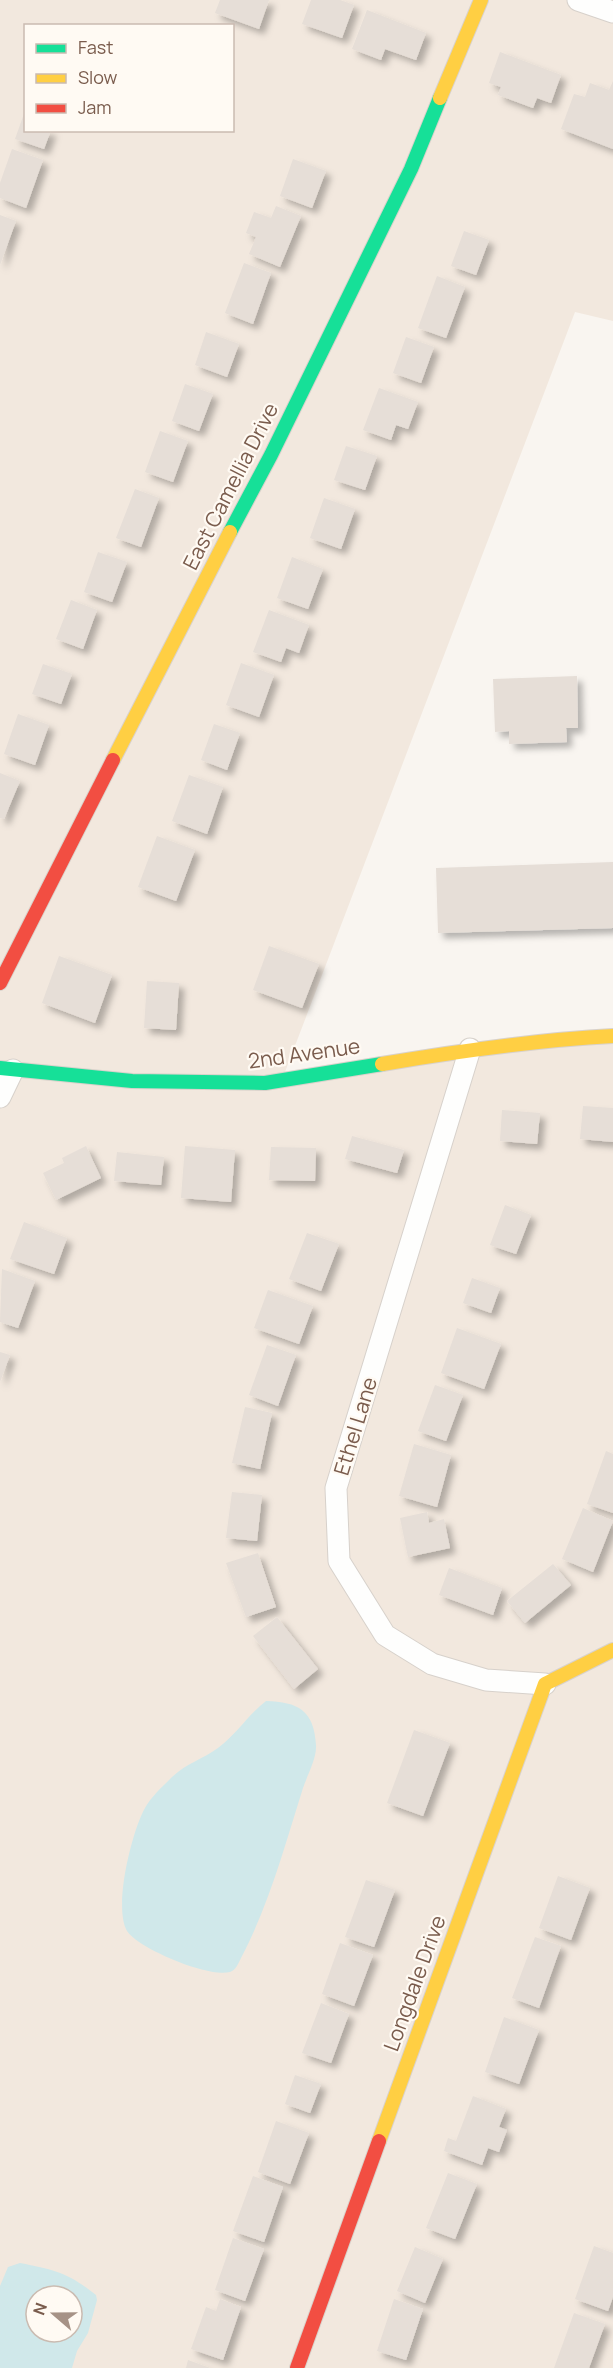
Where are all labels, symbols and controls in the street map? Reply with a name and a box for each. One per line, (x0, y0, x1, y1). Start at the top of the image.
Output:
legend (24, 24, 234, 132)
text: Fast (78, 35, 113, 59)
text: Slow (78, 65, 118, 89)
text: Jam (78, 95, 112, 119)
street label: East Camellia Drive (176, 398, 284, 574)
street label: 2nd Avenue (246, 1031, 362, 1075)
street label: Ethel Lane (327, 1373, 383, 1479)
street label: Longdale Drive (376, 1911, 452, 2055)
north arrow (24, 2284, 84, 2344)
text: N (28, 2300, 52, 2318)

